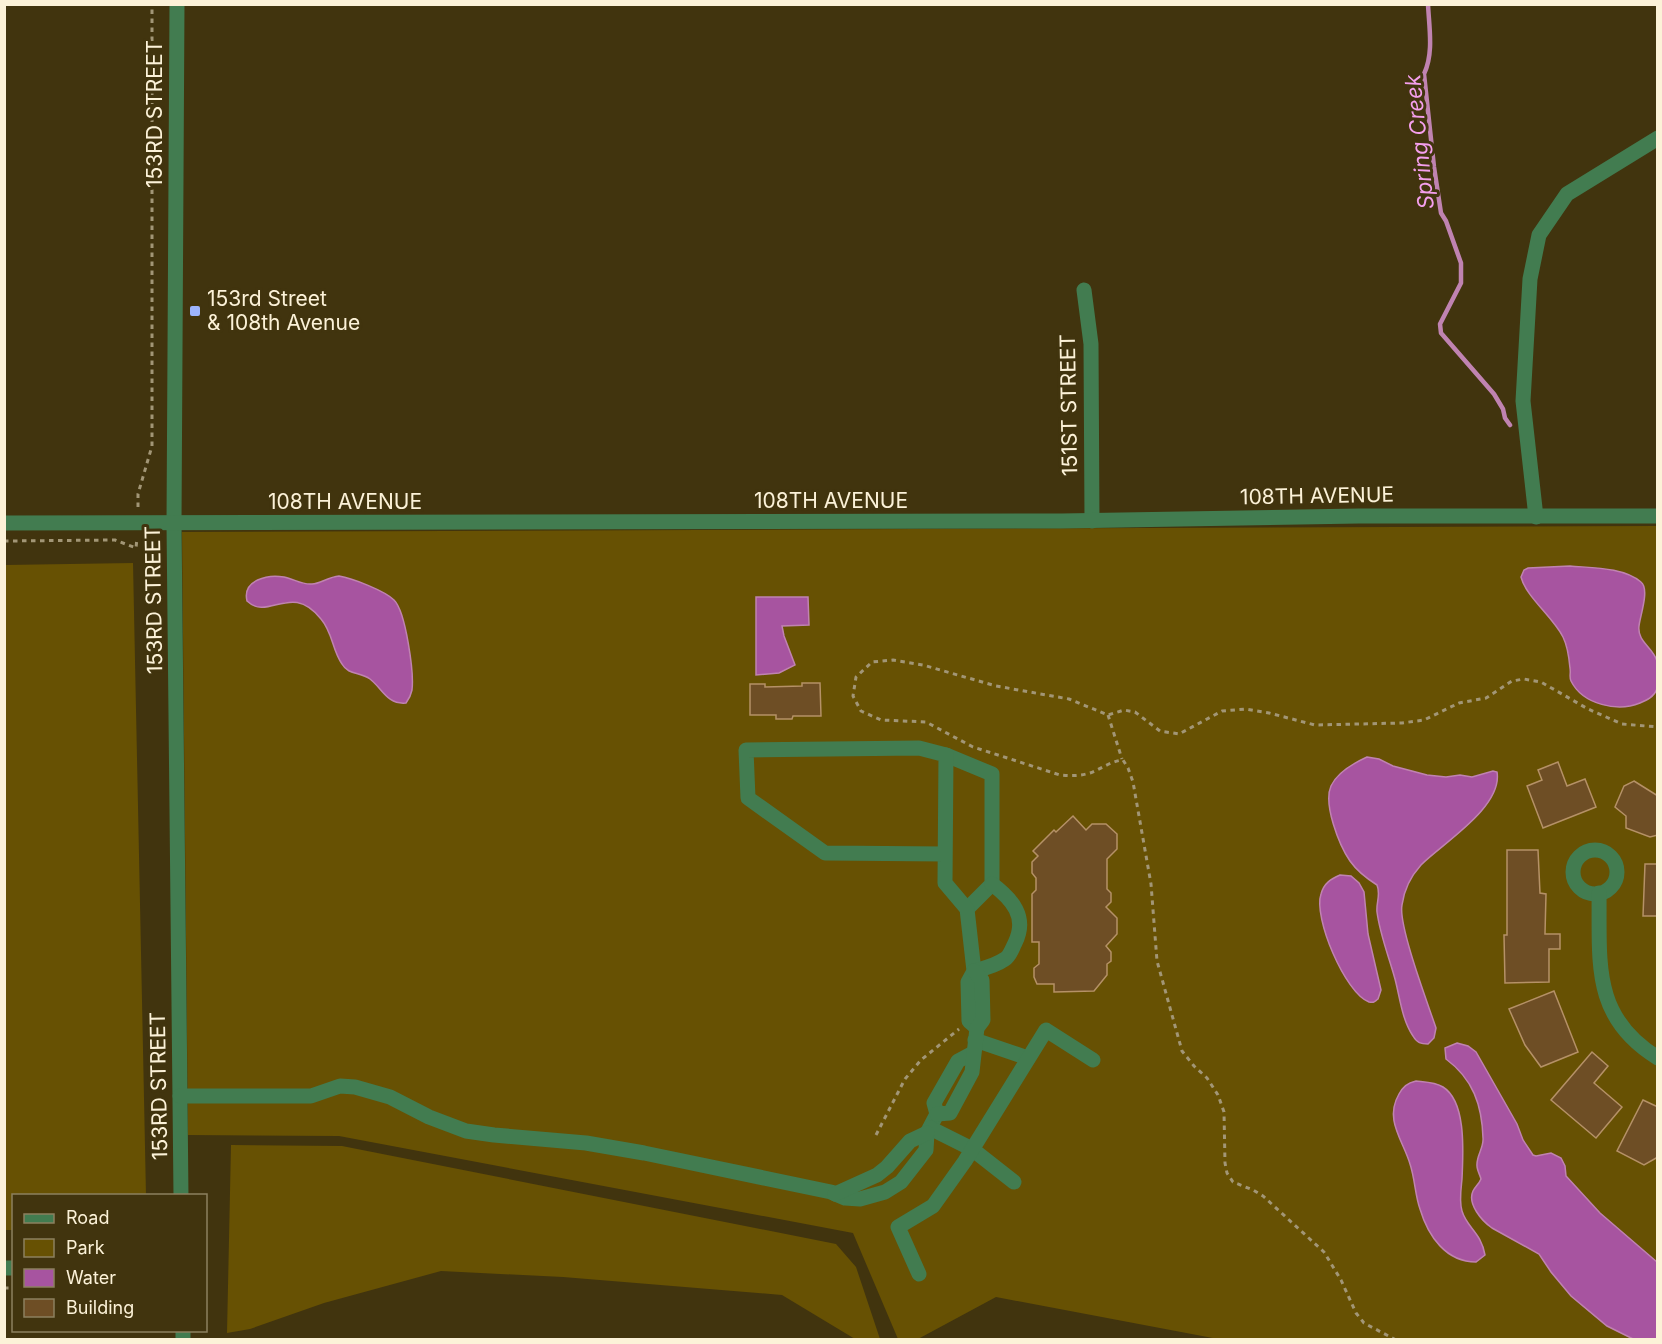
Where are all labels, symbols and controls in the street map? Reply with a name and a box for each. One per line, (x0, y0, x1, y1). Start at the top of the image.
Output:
street label: 153RD STREET (142, 40, 167, 188)
water label: Spring Creek (1399, 72, 1439, 211)
place label: 153rd Street & 108th Avenue (207, 286, 360, 335)
marker: 153rd Street & 108th Avenue (188, 304, 202, 318)
street label: 151ST STREET (1055, 334, 1082, 476)
street label: 108TH AVENUE (1240, 482, 1394, 509)
street label: 108TH AVENUE (754, 488, 908, 513)
street label: 108TH AVENUE (268, 489, 422, 514)
street label: 153RD STREET (140, 526, 167, 674)
street label: 153RD STREET (145, 1012, 172, 1160)
legend (12, 1194, 207, 1332)
text: Road (66, 1207, 109, 1228)
text: Park (66, 1237, 105, 1258)
text: Water (66, 1267, 116, 1288)
text: Building (66, 1297, 134, 1318)

